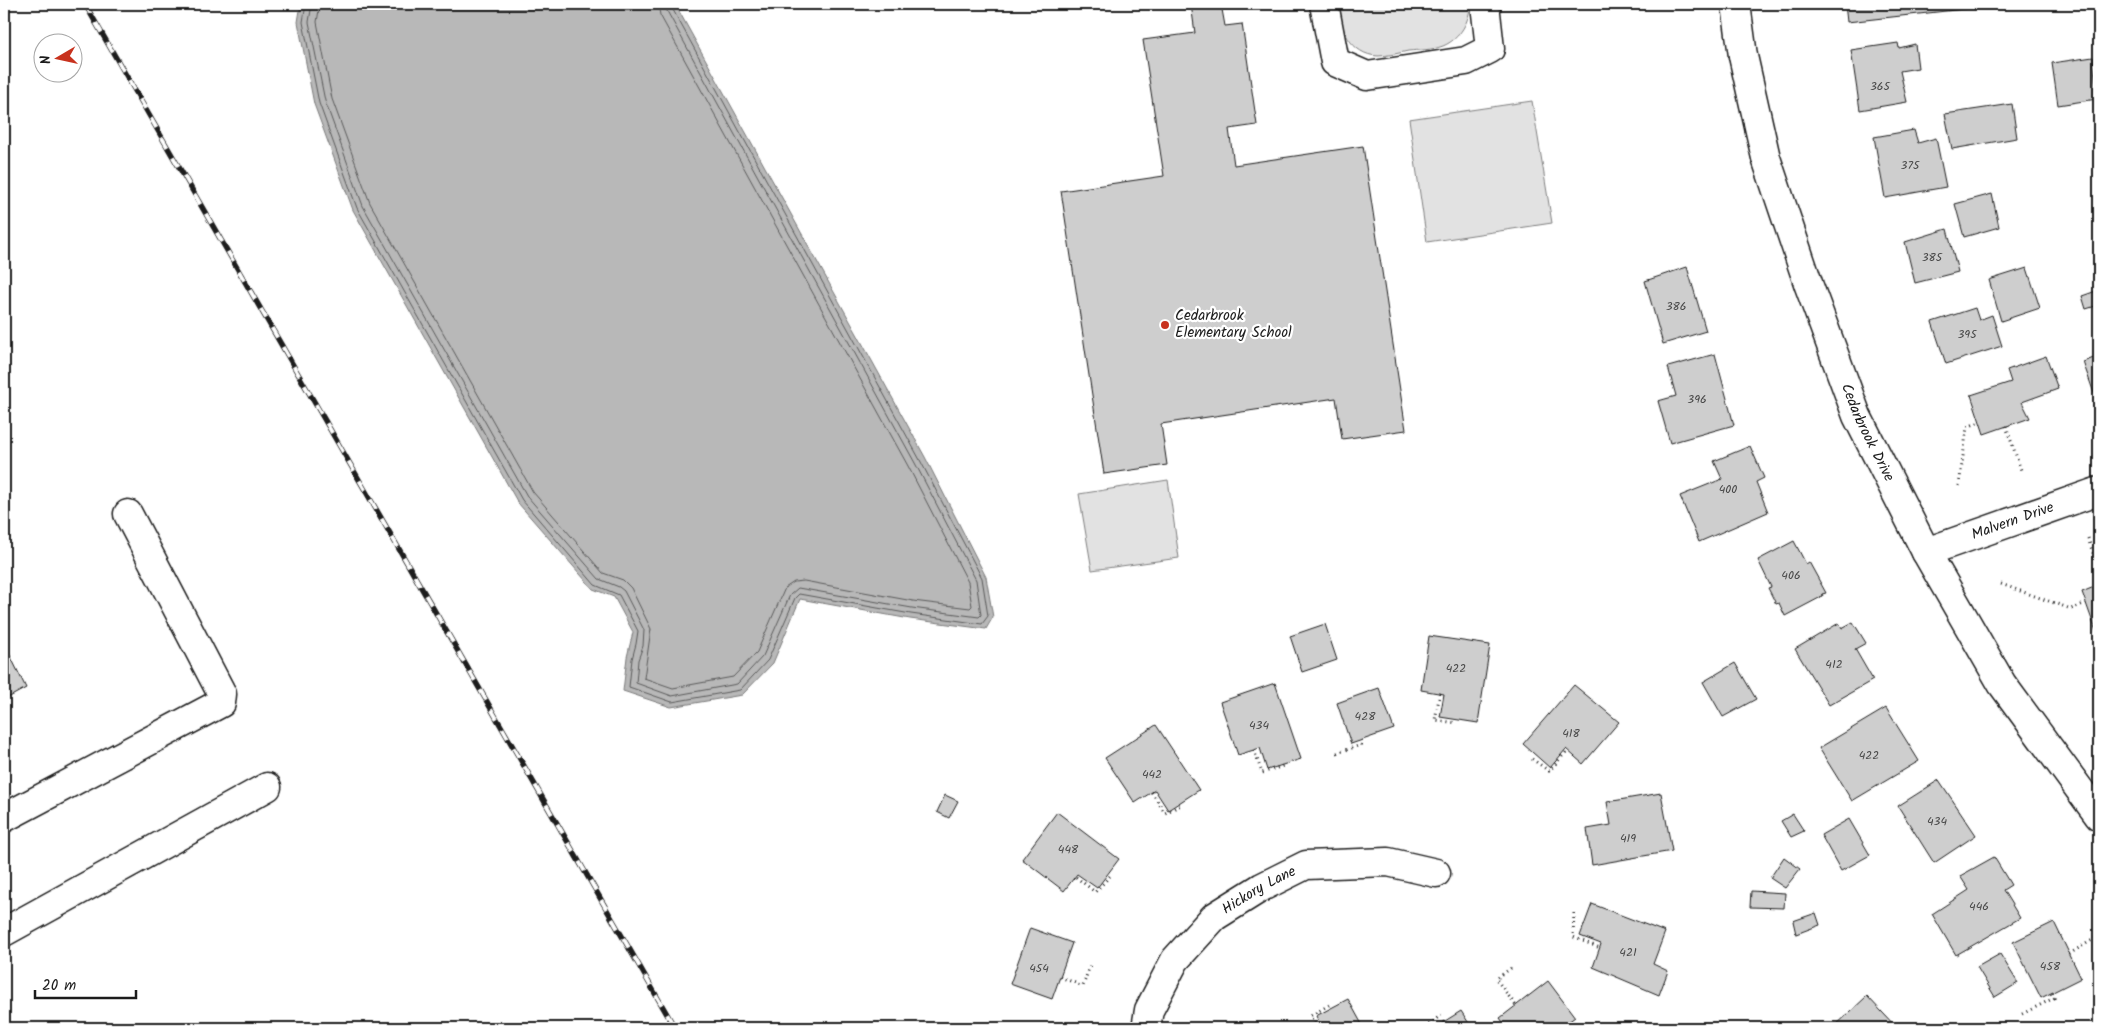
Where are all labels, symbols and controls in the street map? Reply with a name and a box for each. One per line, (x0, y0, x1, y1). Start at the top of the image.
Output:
north arrow (32, 32, 82, 82)
text: N (35, 54, 58, 66)
house number: 365 (1870, 77, 1892, 96)
house number: 375 (1901, 156, 1921, 175)
house number: 385 (1922, 248, 1944, 267)
house number: 386 (1666, 297, 1686, 316)
place label: Cedarbrook Elementary School (1175, 304, 1292, 345)
marker: Cedarbrook Elementary School (1159, 319, 1171, 331)
house number: 395 (1957, 325, 1978, 344)
street label: Cedarbrook Drive (1834, 380, 1901, 486)
house number: 396 (1687, 390, 1707, 409)
house number: 400 (1719, 480, 1737, 499)
street label: Malvern Drive (1968, 496, 2058, 547)
house number: 406 (1781, 566, 1801, 585)
house number: 412 (1825, 655, 1843, 674)
house number: 422 (1446, 659, 1466, 678)
house number: 428 (1355, 707, 1376, 726)
house number: 434 (1249, 716, 1269, 735)
house number: 418 (1562, 724, 1581, 743)
house number: 422 (1859, 746, 1879, 765)
house number: 442 (1142, 765, 1162, 784)
house number: 434 (1927, 812, 1947, 831)
house number: 419 (1620, 829, 1636, 848)
house number: 448 (1058, 840, 1079, 859)
street label: Hickory Lane (1217, 860, 1301, 921)
house number: 446 (1969, 897, 1989, 916)
house number: 421 (1619, 943, 1637, 962)
house number: 458 (2040, 957, 2061, 976)
house number: 454 (1029, 959, 1049, 978)
scale bar (35, 967, 136, 999)
text: 20 m (42, 974, 76, 998)

